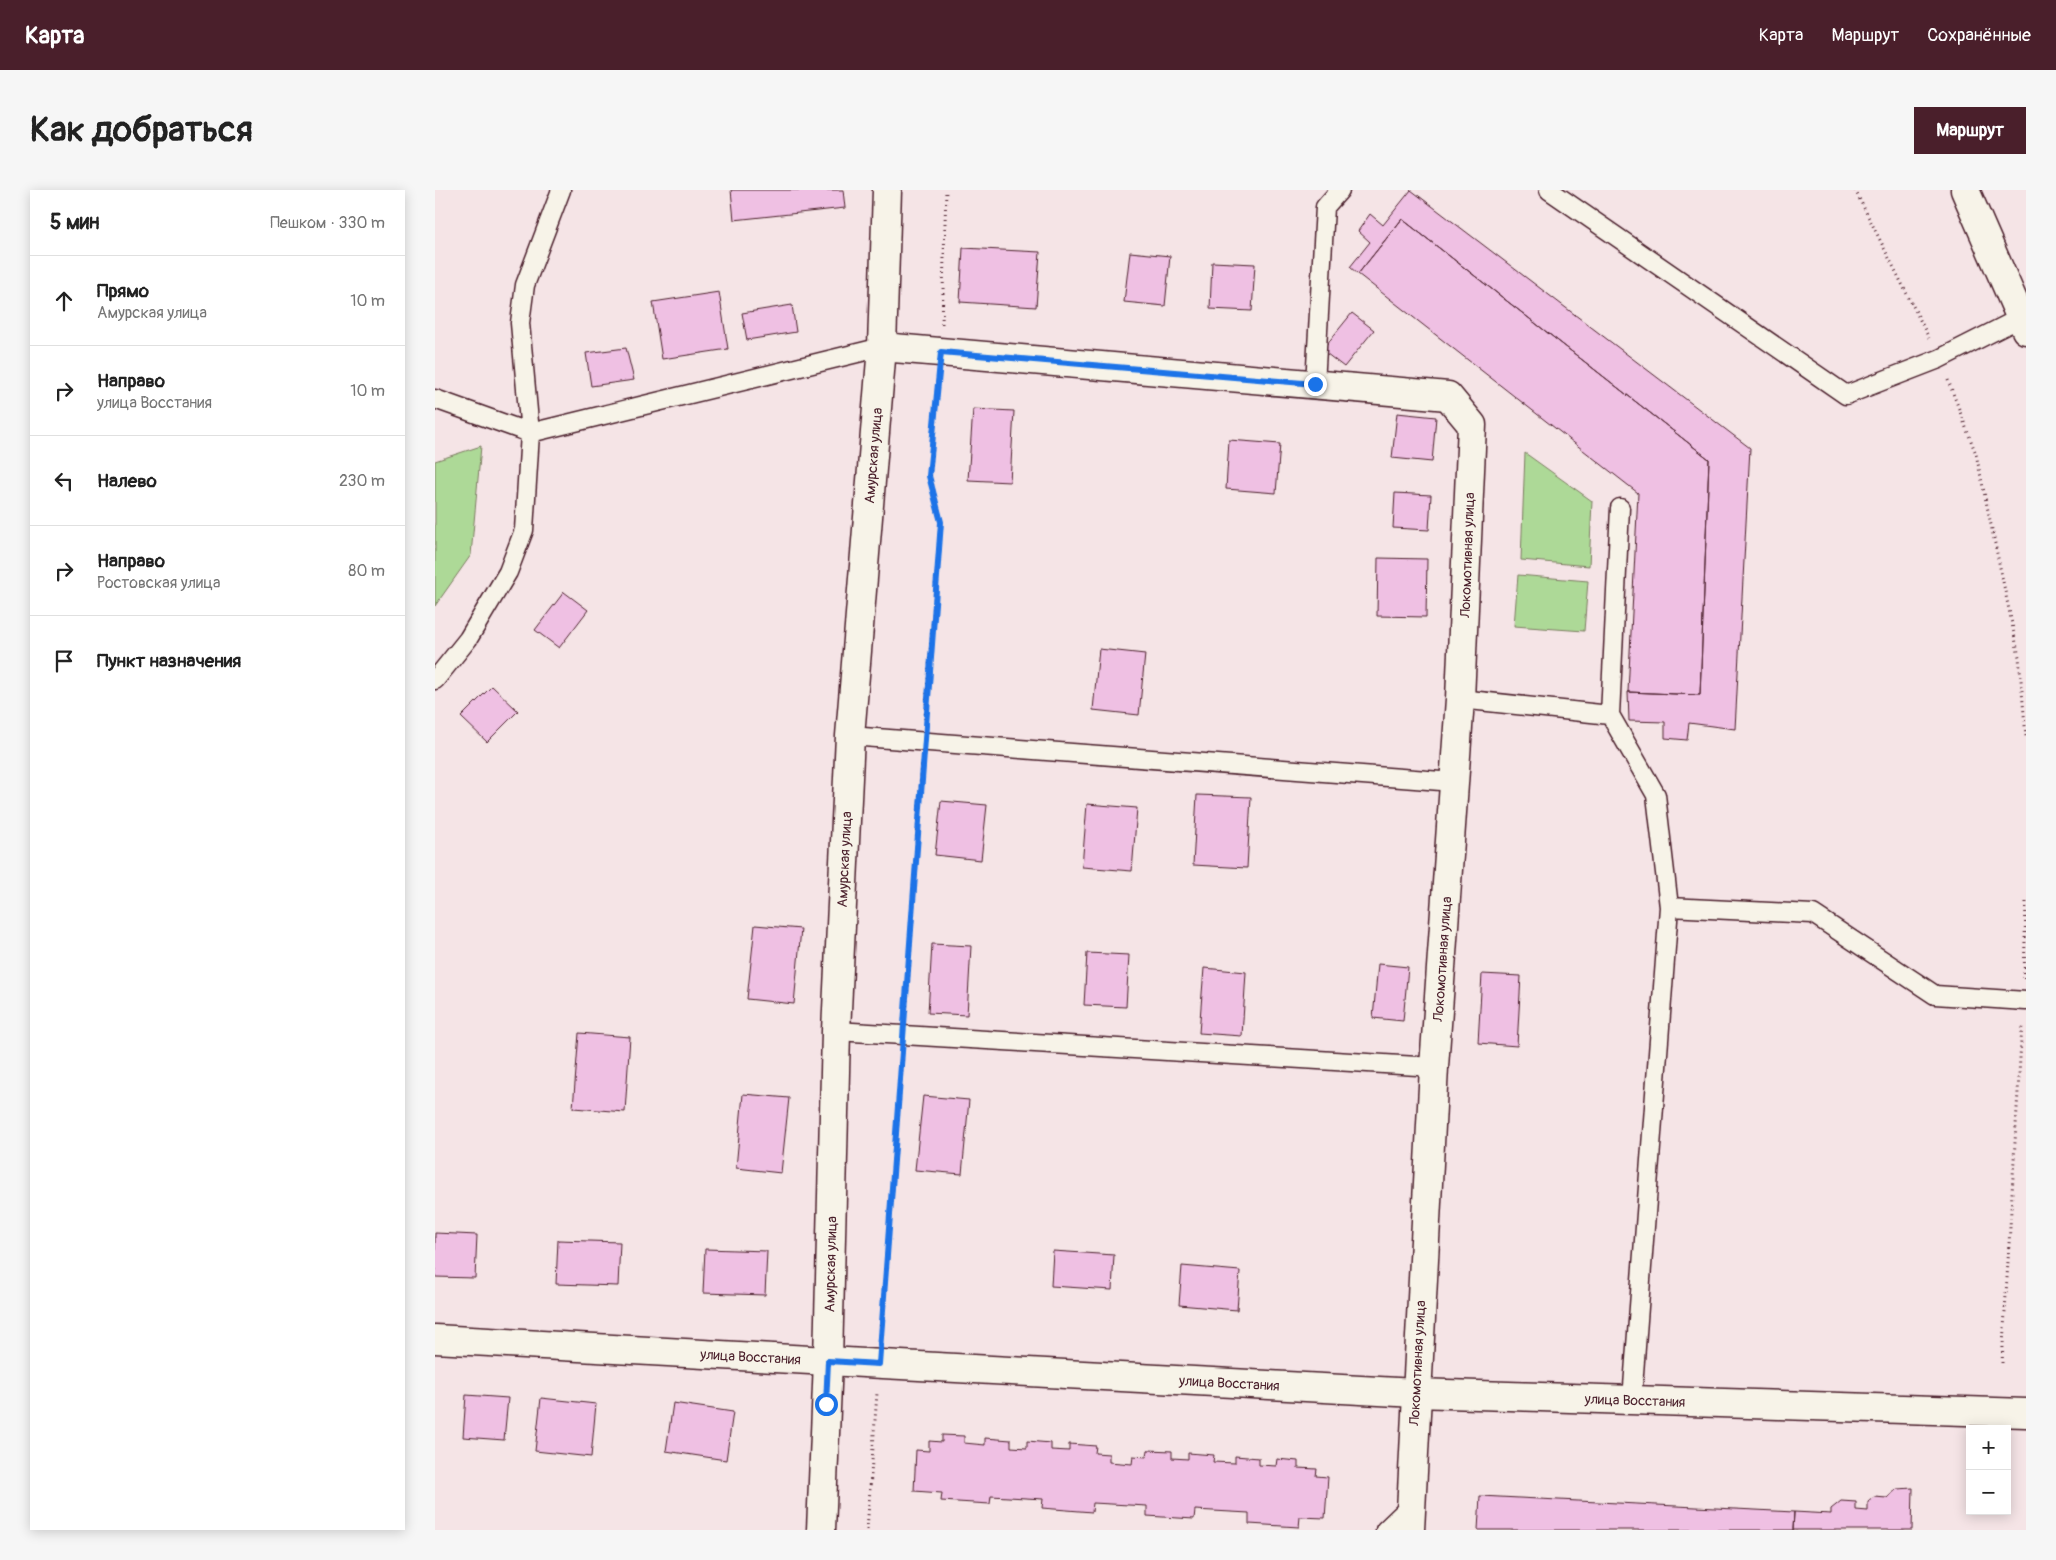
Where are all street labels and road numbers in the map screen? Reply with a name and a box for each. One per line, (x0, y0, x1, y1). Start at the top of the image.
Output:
street label: Амурская улица (861, 407, 886, 504)
street label: Локомотивная улица (1457, 492, 1478, 619)
street label: Амурская улица (834, 811, 855, 908)
street label: Локомотивная улица (1430, 896, 1455, 1023)
street label: Амурская улица (821, 1216, 841, 1313)
street label: Локомотивная улица (1406, 1300, 1429, 1427)
street label: улица Восстания (699, 1346, 801, 1368)
street label: улица Восстания (1178, 1372, 1280, 1395)
street label: улица Восстания (1583, 1391, 1686, 1411)

